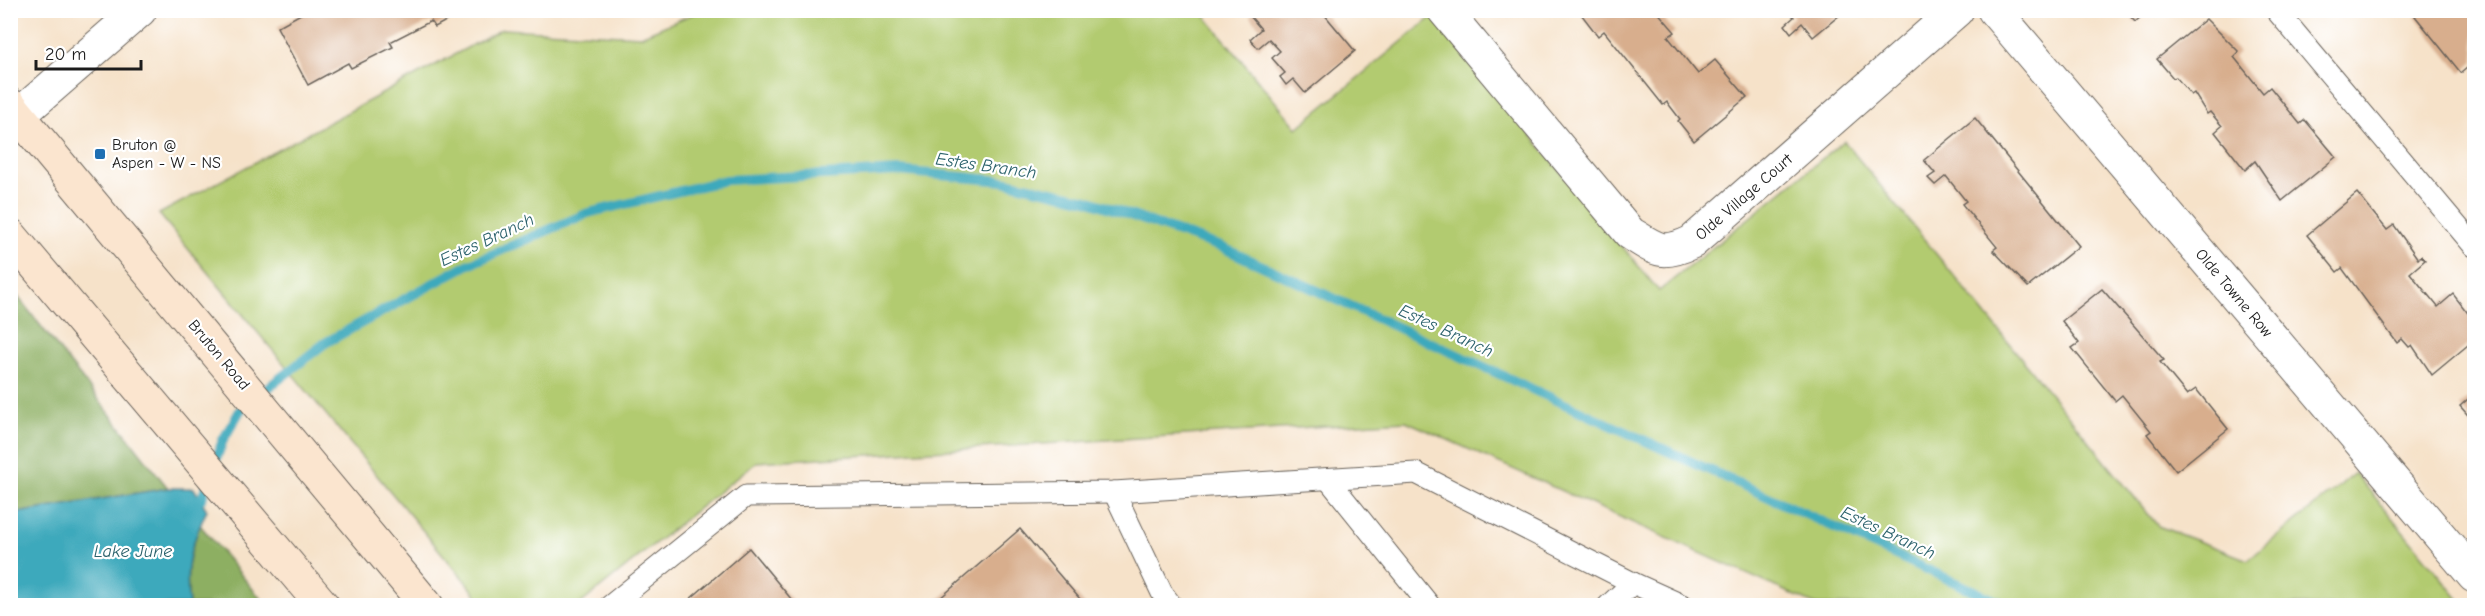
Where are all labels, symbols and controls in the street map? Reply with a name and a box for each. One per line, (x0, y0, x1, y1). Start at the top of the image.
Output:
scale bar (36, 33, 141, 71)
text: 20 m (45, 44, 86, 65)
place label: Bruton @ Aspen - W - NS (112, 136, 221, 172)
marker: Bruton @ Aspen - W - NS (93, 147, 107, 161)
water label: Estes Branch (934, 149, 1038, 183)
street label: Olde Village Court (1692, 150, 1796, 244)
water label: Estes Branch (436, 209, 538, 271)
street label: Olde Towne Row (2192, 245, 2276, 341)
water label: Estes Branch (1395, 300, 1497, 362)
street label: Bruton Road (185, 316, 253, 394)
water label: Estes Branch (1837, 502, 1939, 564)
water label: Lake June (94, 541, 172, 562)

